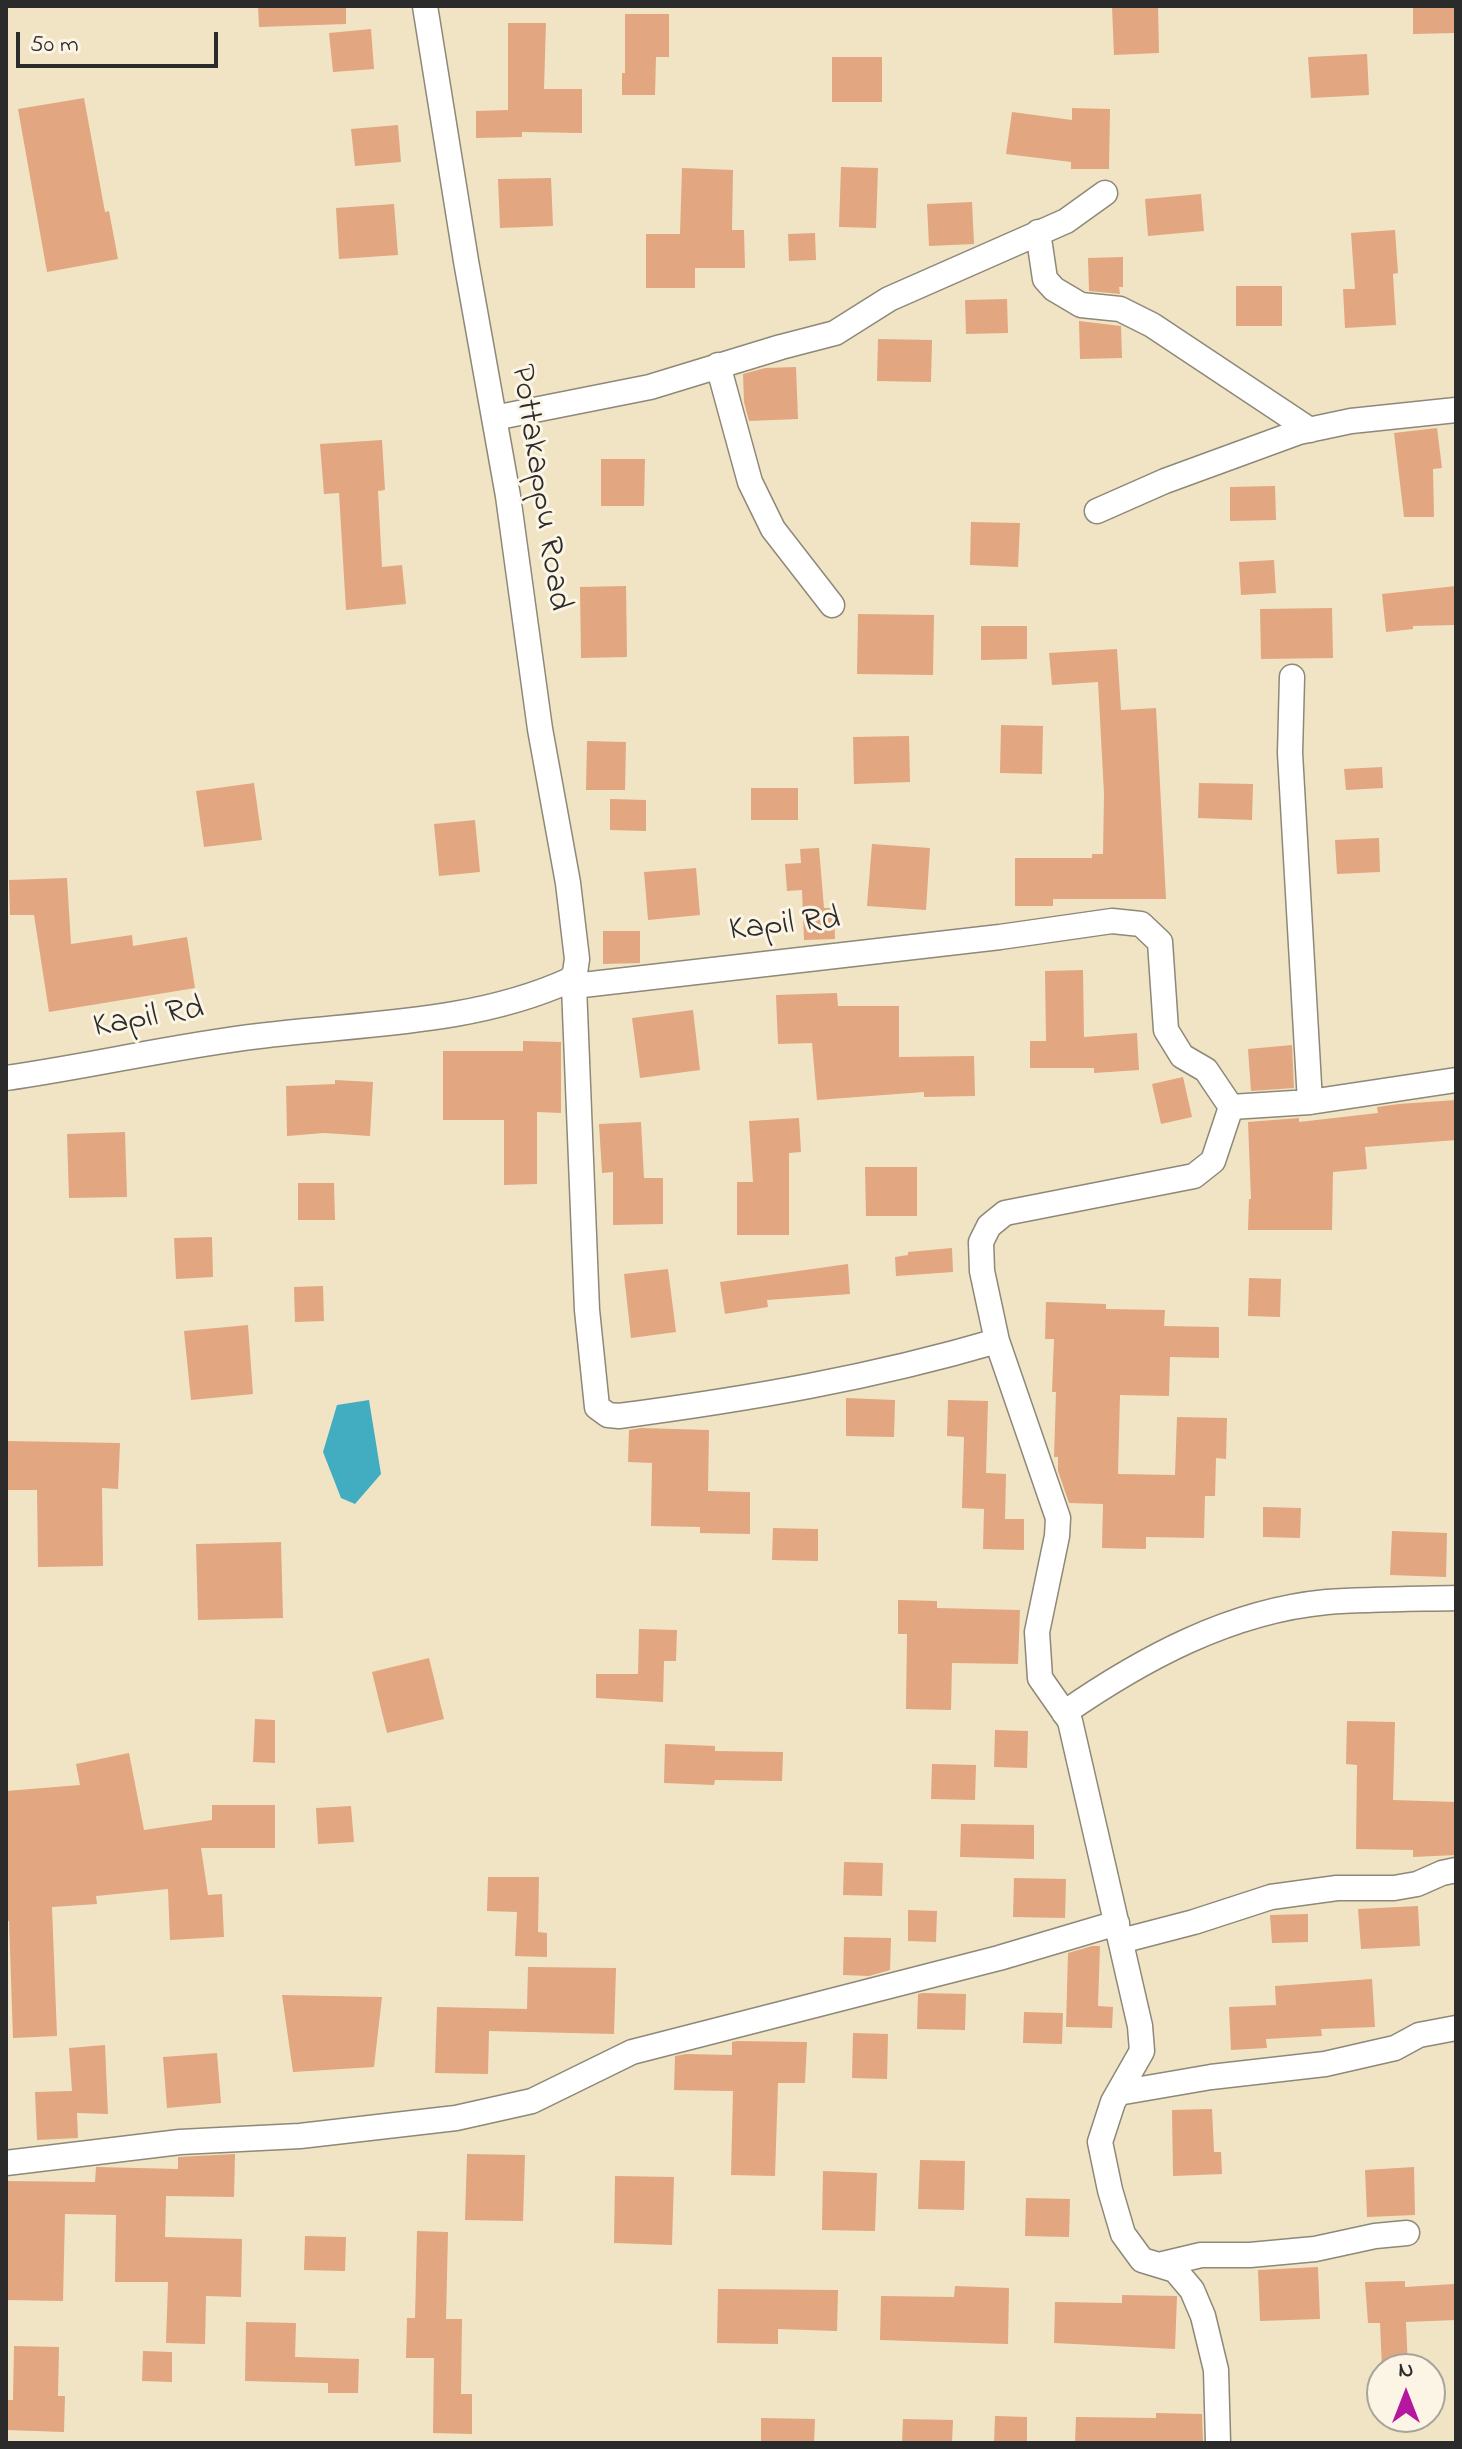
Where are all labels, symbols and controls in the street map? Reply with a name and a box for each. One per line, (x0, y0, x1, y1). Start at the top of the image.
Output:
scale bar (20, 16, 222, 66)
text: 50 m (30, 28, 79, 63)
street label: Pottakappu Road (498, 362, 578, 614)
street label: Kapil Rd (727, 901, 843, 953)
street label: Kapil Rd (91, 990, 207, 1050)
north arrow (1366, 2353, 1446, 2433)
text: N (1399, 2355, 1413, 2387)

